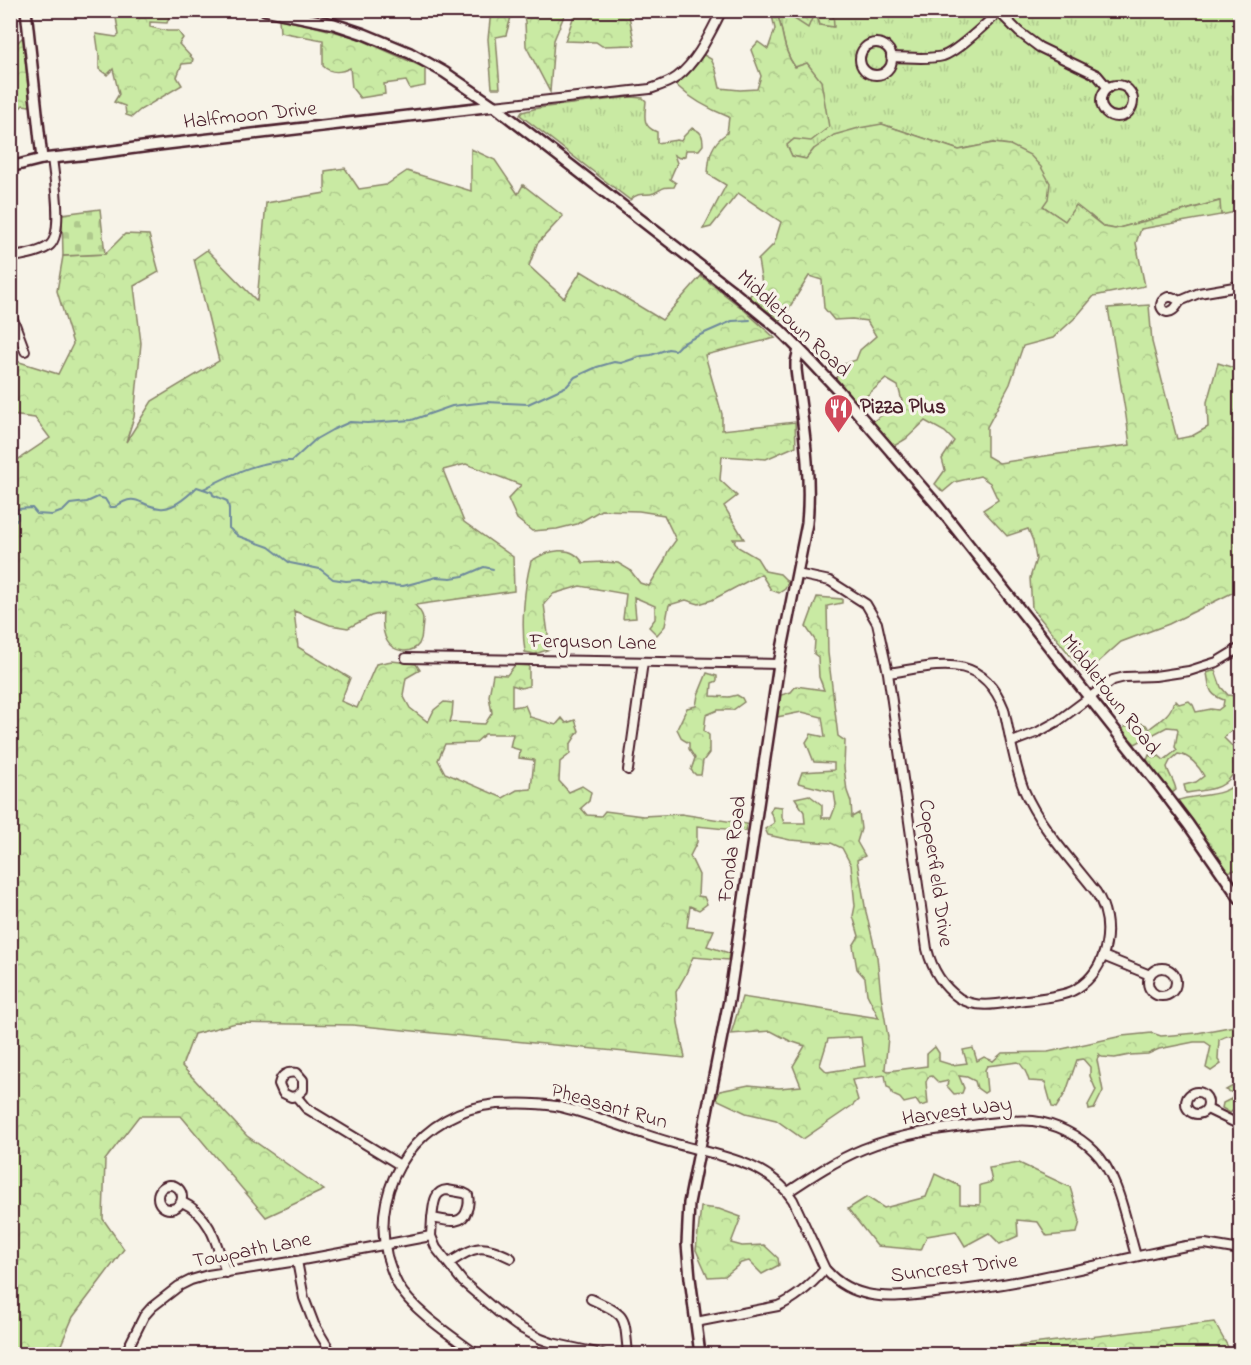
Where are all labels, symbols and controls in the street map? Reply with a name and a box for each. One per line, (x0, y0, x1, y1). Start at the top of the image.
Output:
street label: Halfmoon Drive (182, 94, 319, 138)
street label: Middletown Road (729, 263, 857, 385)
restaurant icon: Pizza Plus (823, 392, 855, 434)
place label: Pizza Plus (860, 393, 946, 423)
street label: Ferguson Lane (528, 627, 657, 661)
street label: Middletown Road (1053, 628, 1167, 762)
street label: Fonda Road (711, 794, 755, 905)
street label: Copperfield Drive (910, 797, 960, 949)
street label: Pheasant Run (547, 1076, 671, 1138)
street label: Harvest Way (900, 1089, 1014, 1137)
street label: Towpath Lane (190, 1225, 314, 1277)
street label: Suncrest Drive (889, 1246, 1020, 1292)

